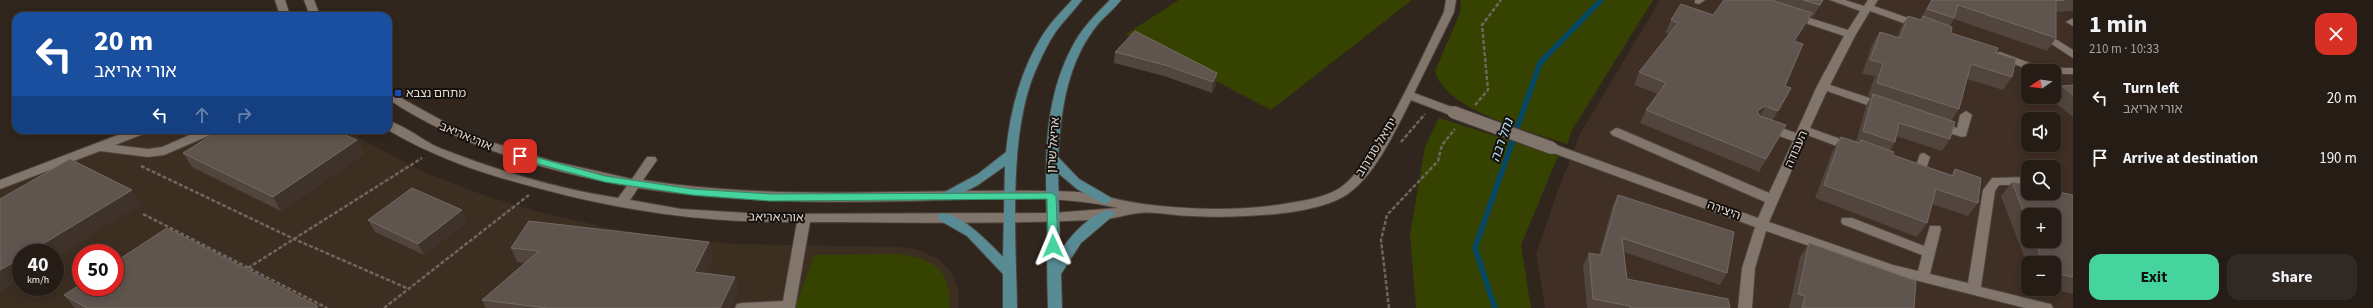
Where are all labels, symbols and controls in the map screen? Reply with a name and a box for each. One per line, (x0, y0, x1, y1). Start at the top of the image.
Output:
text: 1 min (2089, 7, 2147, 42)
button: close (2315, 13, 2357, 55)
text: 20 m (94, 21, 153, 61)
icon: left (28, 28, 80, 80)
text: 210 m · 10:33 (2089, 40, 2159, 58)
text: אורי אריאב (94, 59, 177, 84)
north arrow (2021, 64, 2061, 104)
map controls (2021, 64, 2061, 296)
text: Turn left (2123, 78, 2179, 99)
place label: מתחם נצבא (406, 85, 466, 102)
icon: left (2089, 87, 2111, 109)
marker: מתחם נצבא (393, 88, 403, 98)
text: 20 m (2327, 88, 2357, 109)
text: אורי אריאב (2123, 100, 2183, 118)
icon: left (149, 104, 171, 126)
icon: ahead (191, 104, 213, 126)
icon: right (233, 104, 255, 126)
button: sound (2021, 112, 2061, 152)
street label: יחיאל סנדרוב (1352, 115, 1401, 180)
water label: נחל רבה (1486, 115, 1518, 164)
street label: אריאל שרון (1043, 116, 1064, 174)
street label: אורי אריאב (437, 118, 495, 155)
street label: העבודה (1781, 128, 1812, 170)
pin (503, 139, 537, 173)
icon: arrive (509, 145, 531, 167)
icon: arrive (2089, 147, 2111, 169)
text: Arrive at destination (2123, 148, 2258, 169)
text: 190 m (2319, 148, 2357, 169)
button: search (2021, 160, 2061, 200)
street label: היצירה (1705, 197, 1743, 224)
button: + (2021, 208, 2061, 248)
street label: אורי אריאב (748, 209, 804, 226)
position arrow (1032, 225, 1074, 267)
speed limit sign: 50 (72, 244, 124, 296)
text: 40 (27, 251, 49, 279)
button: Exit (2089, 254, 2219, 300)
button: Share (2227, 254, 2357, 300)
button: − (2021, 256, 2061, 296)
text: km/h (27, 273, 49, 287)

